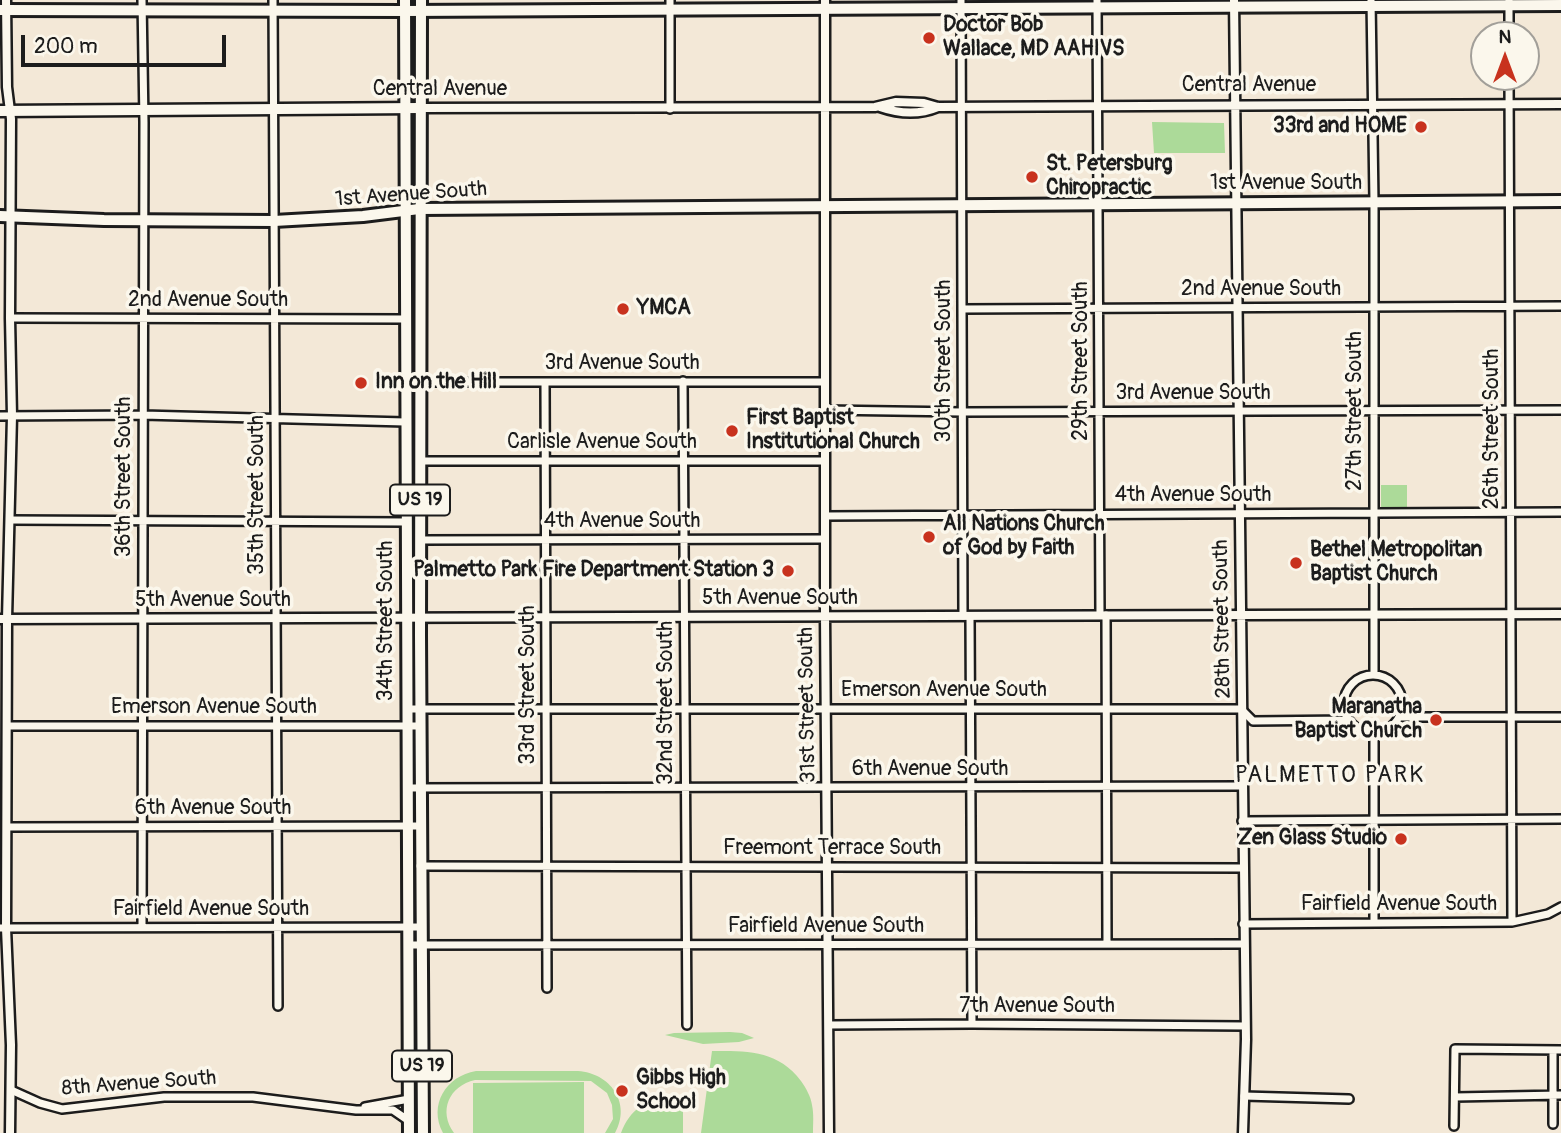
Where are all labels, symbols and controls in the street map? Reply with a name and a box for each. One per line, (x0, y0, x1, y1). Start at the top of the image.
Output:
place label: Doctor Bob Wallace, MD AAHIVS (943, 13, 1124, 63)
scale bar (24, 21, 229, 65)
north arrow (1470, 21, 1540, 91)
text: N (1499, 25, 1511, 49)
marker: Doctor Bob Wallace, MD AAHIVS (921, 30, 937, 46)
text: 200 m (34, 33, 98, 60)
street label: Central Avenue (1182, 73, 1316, 99)
street label: Central Avenue (373, 77, 507, 103)
place label: 33rd and HOME (1273, 114, 1407, 140)
marker: 33rd and HOME (1413, 119, 1429, 135)
place label: St. Petersburg Chiropractic (1046, 152, 1172, 202)
marker: St. Petersburg Chiropractic (1024, 169, 1040, 185)
street label: 1st Avenue South (1210, 171, 1362, 197)
street label: 1st Avenue South (334, 177, 488, 213)
street label: 2nd Avenue South (1181, 277, 1341, 303)
street label: 30th Street South (932, 280, 958, 442)
street label: 29th Street South (1069, 281, 1095, 441)
street label: 2nd Avenue South (128, 288, 288, 314)
place label: YMCA (637, 296, 691, 322)
marker: YMCA (615, 301, 631, 317)
street label: 27th Street South (1343, 331, 1369, 491)
street label: 26th Street South (1480, 349, 1506, 509)
street label: 3rd Avenue South (544, 351, 700, 377)
place label: Inn on the Hill (375, 370, 497, 396)
marker: Inn on the Hill (353, 375, 369, 391)
street label: 3rd Avenue South (1115, 381, 1271, 407)
street label: 36th Street South (112, 397, 138, 557)
place label: First Baptist Institutional Church (746, 406, 920, 456)
street label: 35th Street South (245, 415, 271, 575)
marker: First Baptist Institutional Church (724, 423, 740, 439)
street label: Carlisle Avenue South (507, 430, 697, 456)
street label: 4th Avenue South (1115, 483, 1271, 509)
road number: US 19 (390, 485, 450, 516)
street label: 4th Avenue South (544, 509, 700, 535)
place label: All Nations Church of God by Faith (943, 512, 1105, 562)
marker: All Nations Church of God by Faith (921, 529, 937, 545)
place label: Bethel Metropolitan Baptist Church (1310, 538, 1482, 588)
street label: 28th Street South (1209, 539, 1237, 699)
street label: 34th Street South (374, 541, 400, 701)
marker: Bethel Metropolitan Baptist Church (1288, 555, 1304, 571)
place label: Palmetto Park Fire Department Station 3 (413, 558, 774, 584)
marker: Palmetto Park Fire Department Station 3 (780, 563, 796, 579)
street label: 5th Avenue South (702, 586, 858, 612)
street label: 5th Avenue South (135, 588, 291, 614)
street label: 33rd Street South (516, 605, 542, 765)
street label: 32nd Street South (654, 621, 680, 785)
street label: 31st Street South (794, 627, 822, 783)
street label: Emerson Avenue South (841, 678, 1047, 704)
street label: Emerson Avenue South (111, 695, 317, 721)
place label: Maranatha Baptist Church (1294, 695, 1422, 745)
marker: Maranatha Baptist Church (1428, 712, 1444, 728)
street label: 6th Avenue South (852, 757, 1008, 783)
district label: PALMETTO PARK (1237, 762, 1423, 790)
street label: 6th Avenue South (135, 796, 291, 822)
place label: Zen Glass Studio (1238, 826, 1387, 852)
marker: Zen Glass Studio (1393, 831, 1409, 847)
street label: Freemont Terrace South (723, 836, 941, 862)
street label: Fairfield Avenue South (1301, 892, 1497, 918)
street label: Fairfield Avenue South (113, 897, 309, 923)
street label: Fairfield Avenue South (728, 914, 924, 940)
street label: 7th Avenue South (959, 994, 1115, 1020)
road number: US 19 (392, 1050, 452, 1082)
street label: 8th Avenue South (61, 1066, 217, 1102)
place label: Gibbs High School (636, 1066, 726, 1116)
marker: Gibbs High School (614, 1083, 630, 1099)

